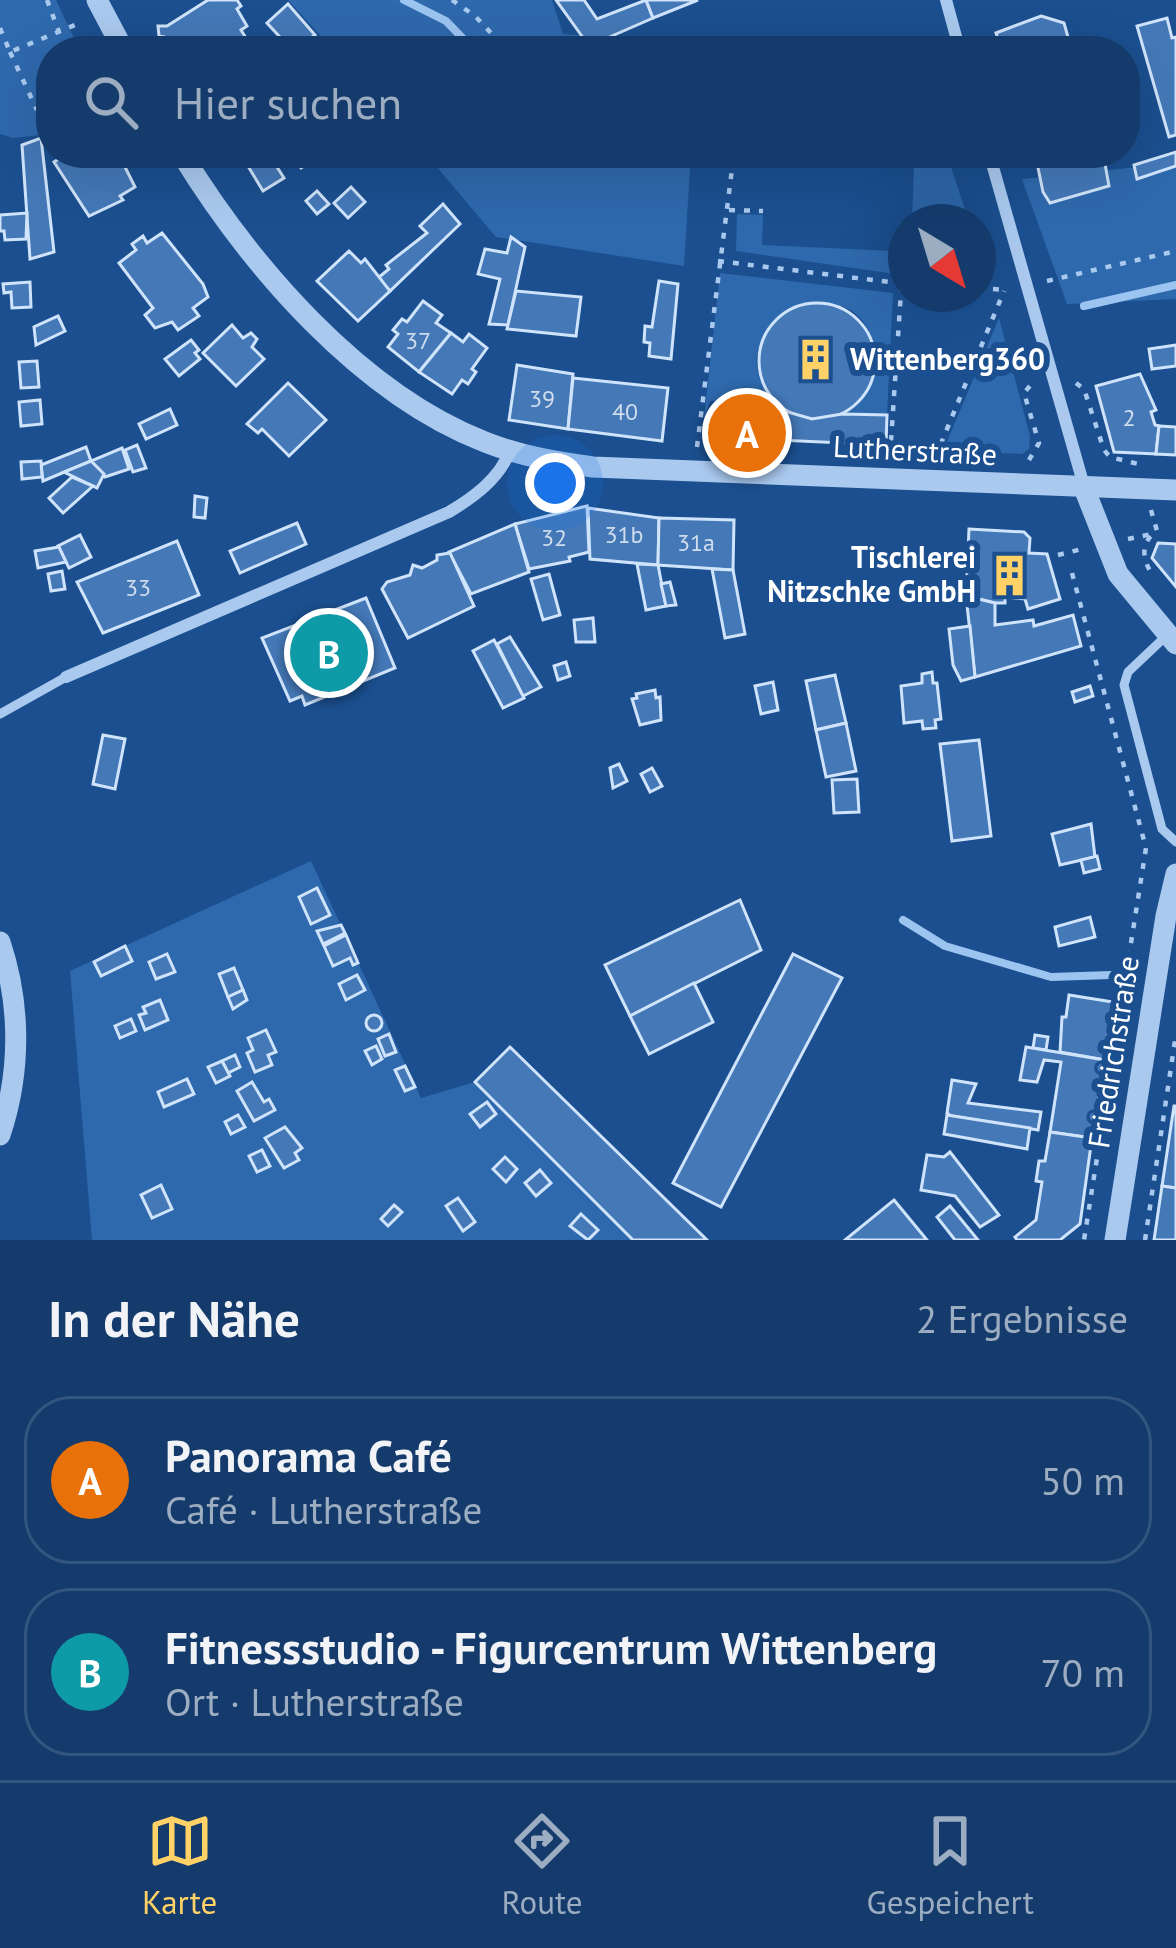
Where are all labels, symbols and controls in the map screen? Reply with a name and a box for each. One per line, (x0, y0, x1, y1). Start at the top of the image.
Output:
search box (36, 36, 1140, 168)
icon: search (78, 69, 144, 135)
text: Hier suchen (174, 73, 402, 131)
north arrow (888, 204, 996, 312)
house number: 37 (405, 325, 431, 356)
building icon: Wittenberg360 (793, 337, 839, 383)
place label: Wittenberg360 (850, 339, 1045, 378)
house number: 39 (529, 383, 555, 414)
pin: A (708, 388, 786, 478)
house number: 40 (612, 396, 638, 427)
house number: 2 (1122, 402, 1136, 433)
street label: Lutherstraße (832, 426, 998, 473)
your location (525, 453, 585, 513)
house number: 31b (604, 519, 644, 550)
house number: 32 (541, 522, 567, 553)
house number: 31a (677, 527, 715, 558)
place label: Tischlerei Nitzschke GmbH (767, 537, 976, 610)
building icon: Tischlerei Nitzschke GmbH (987, 552, 1033, 598)
house number: 33 (125, 572, 151, 603)
pin: B (290, 608, 368, 698)
street label: Friedrichstraße (1078, 953, 1147, 1151)
text: In der Nähe (48, 1285, 300, 1351)
text: 2 Ergebnisse (916, 1293, 1128, 1344)
text: Panorama Café (165, 1426, 452, 1484)
text: A (78, 1455, 102, 1506)
text: 50 m (1040, 1455, 1125, 1506)
text: Café · Lutherstraße (165, 1484, 482, 1535)
text: Fitnessstudio - Figurcentrum Wittenberg (165, 1618, 937, 1676)
text: B (78, 1647, 102, 1698)
text: 70 m (1040, 1647, 1125, 1698)
text: Ort · Lutherstraße (165, 1676, 464, 1727)
tab: Karte (142, 1808, 217, 1923)
tab: Route (501, 1808, 583, 1923)
tab: Gespeichert (867, 1808, 1034, 1923)

